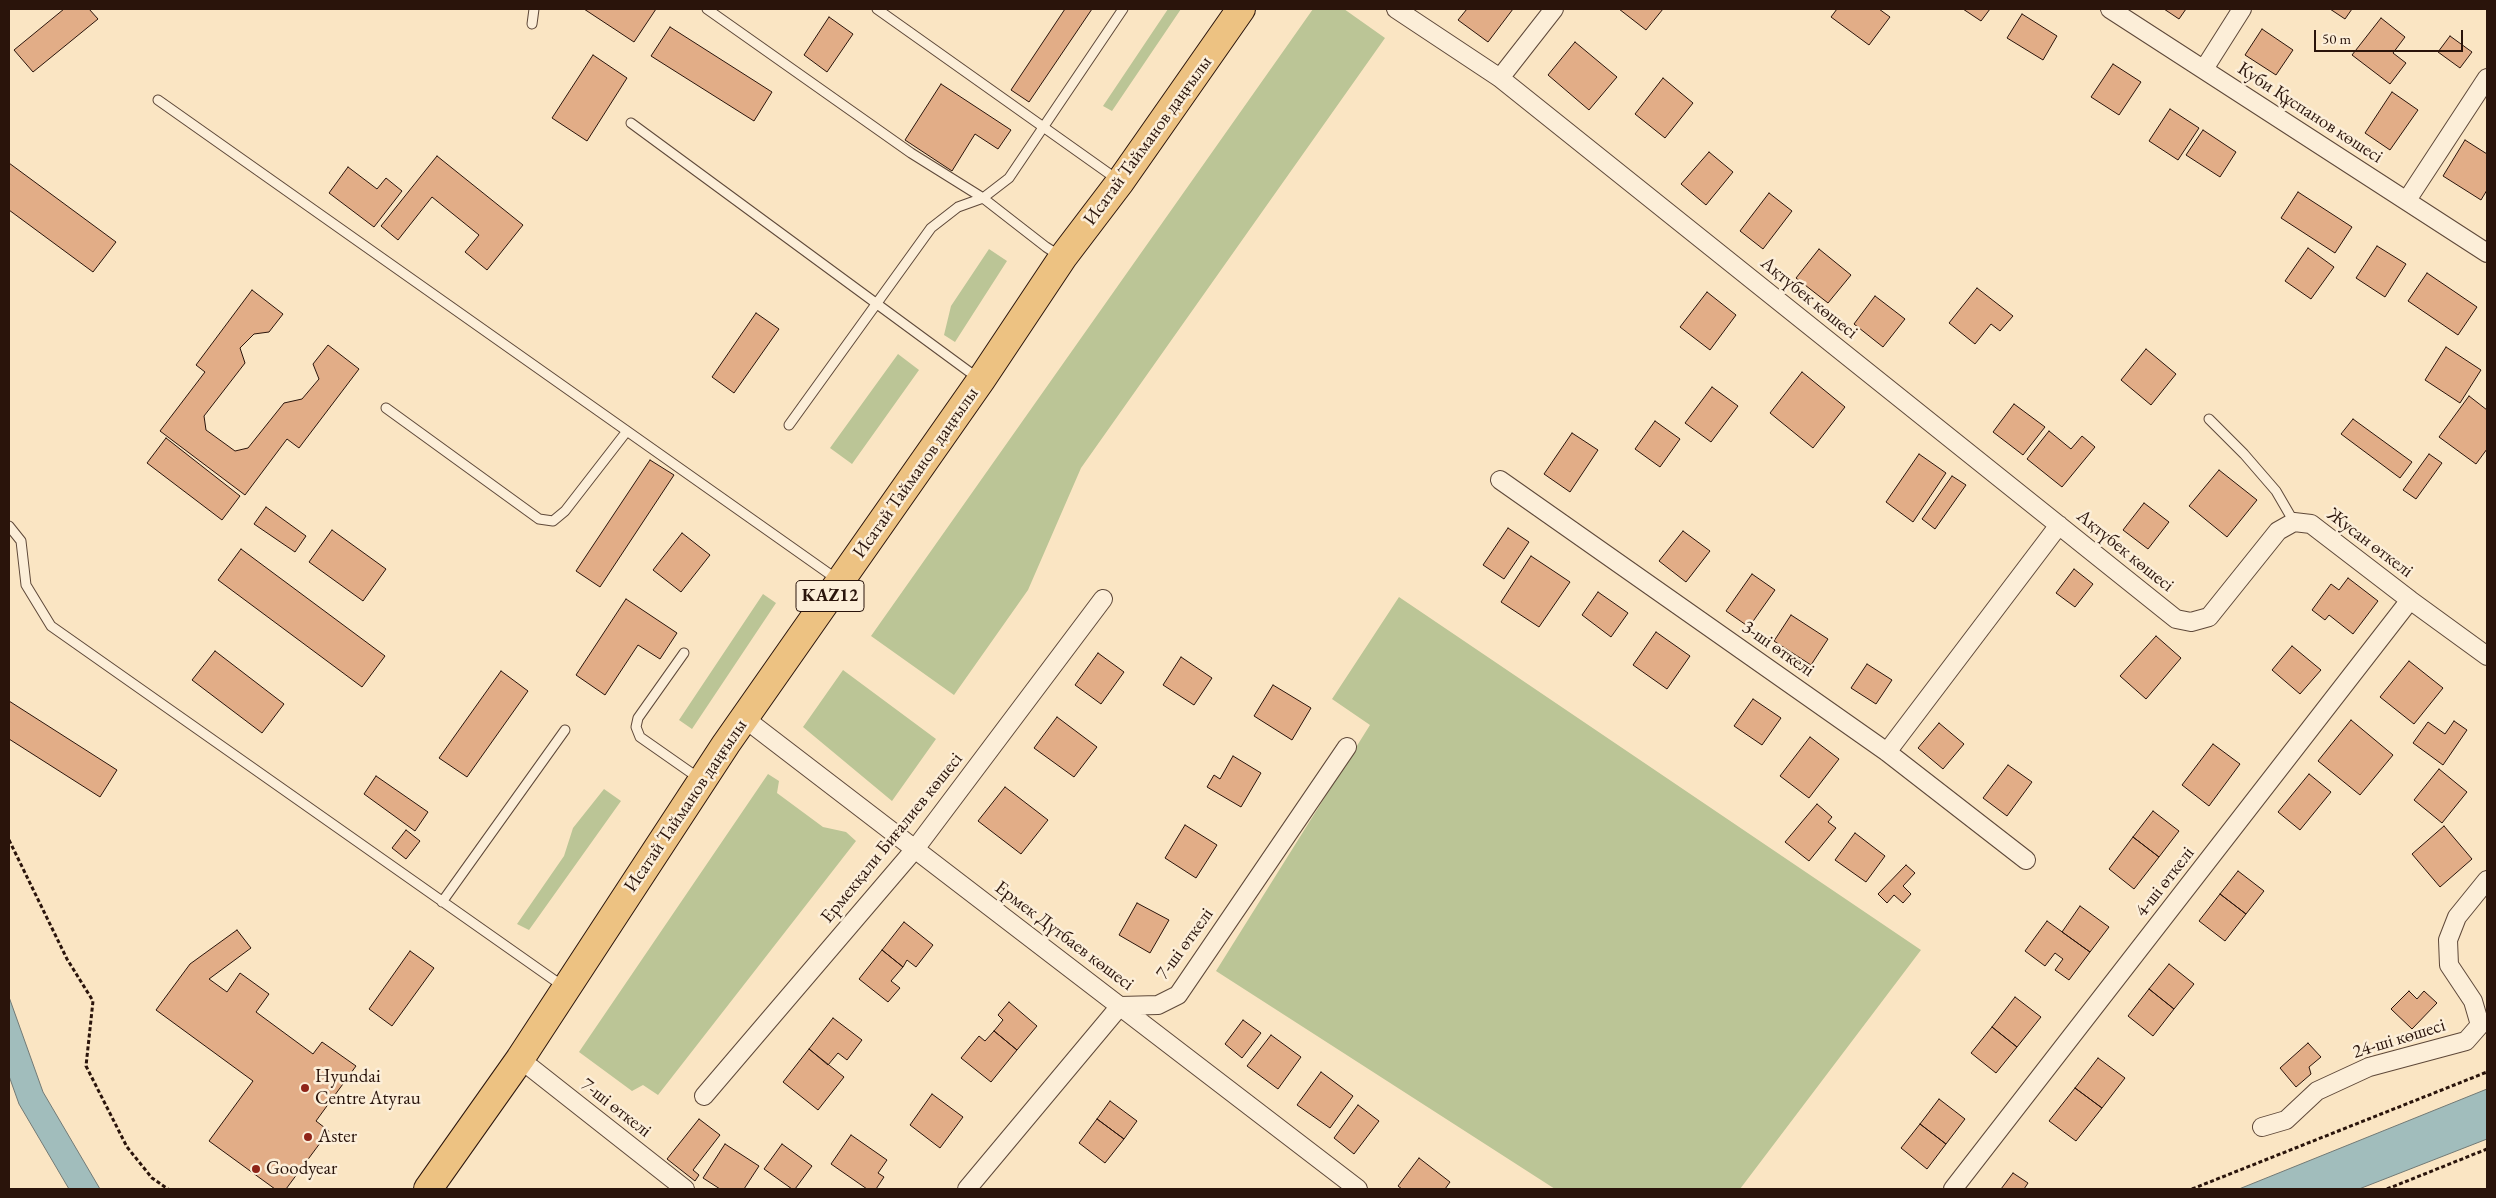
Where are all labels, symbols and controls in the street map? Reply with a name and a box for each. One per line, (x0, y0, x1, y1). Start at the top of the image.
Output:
scale bar (2316, 20, 2465, 52)
text: 50 m (2322, 29, 2351, 48)
street label: Исатай Тайманов даңғылы (1079, 52, 1217, 230)
street label: Куби Құспанов көшесi (2233, 57, 2387, 169)
street label: Ақтүбек көшесi (1756, 252, 1862, 344)
street label: Исатай Тайманов даңғылы (848, 383, 984, 563)
street label: Жусан өткелі (2323, 503, 2417, 583)
street label: Ақтүбек көшесi (2072, 505, 2178, 597)
road number: KAZ12 (796, 580, 864, 612)
street label: 3-шi өткелi (1737, 616, 1819, 682)
street label: Исатай Тайманов даңғылы (620, 715, 752, 897)
street label: Ермекқали Биғалиев көшесі (816, 748, 968, 928)
street label: 4-шi өткелi (2130, 842, 2200, 922)
street label: Ермек Дүтбаев көшесi (990, 876, 1138, 996)
street label: 7-шi өткелi (1151, 904, 1219, 984)
street label: 24-ші көшесi (2350, 1014, 2448, 1064)
place label: Hyundai Centre Atyrau (315, 1066, 421, 1110)
street label: 7-шi өткелi (576, 1073, 656, 1143)
marker: Hyundai Centre Atyrau (299, 1082, 311, 1094)
place label: Aster (318, 1126, 357, 1148)
marker: Aster (302, 1131, 314, 1143)
place label: Goodyear (266, 1158, 337, 1180)
marker: Goodyear (250, 1163, 262, 1175)

